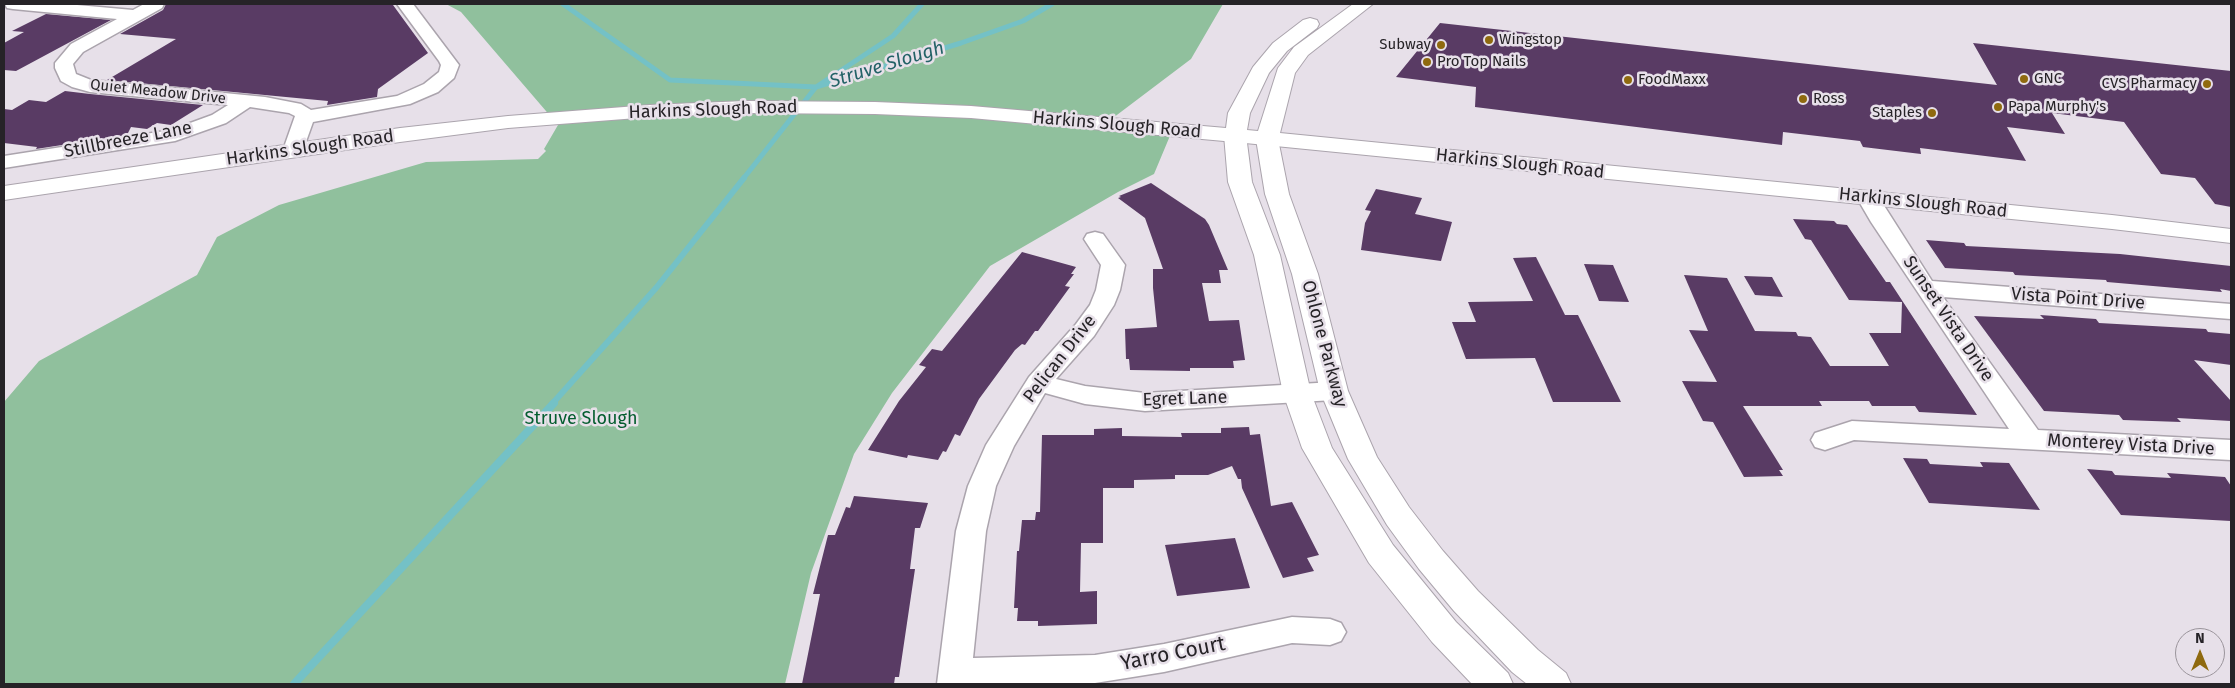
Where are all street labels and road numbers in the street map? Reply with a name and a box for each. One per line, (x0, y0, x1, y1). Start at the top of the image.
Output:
street label: Quiet Meadow Drive (89, 76, 227, 108)
street label: Harkins Slough Road (628, 96, 798, 124)
street label: Harkins Slough Road (1032, 107, 1202, 143)
street label: Stillbreeze Lane (62, 117, 194, 163)
street label: Harkins Slough Road (225, 126, 395, 170)
street label: Harkins Slough Road (1435, 144, 1605, 184)
street label: Harkins Slough Road (1838, 183, 2008, 223)
street label: Sunset Vista Drive (1898, 252, 1998, 386)
street label: Ohlone Parkway (1297, 278, 1351, 410)
street label: Vista Point Drive (2010, 284, 2146, 314)
street label: Pelican Drive (1019, 311, 1101, 407)
street label: Egret Lane (1142, 387, 1228, 411)
street label: Monterey Vista Drive (2047, 430, 2215, 460)
street label: Yarro Court (1118, 631, 1228, 677)

